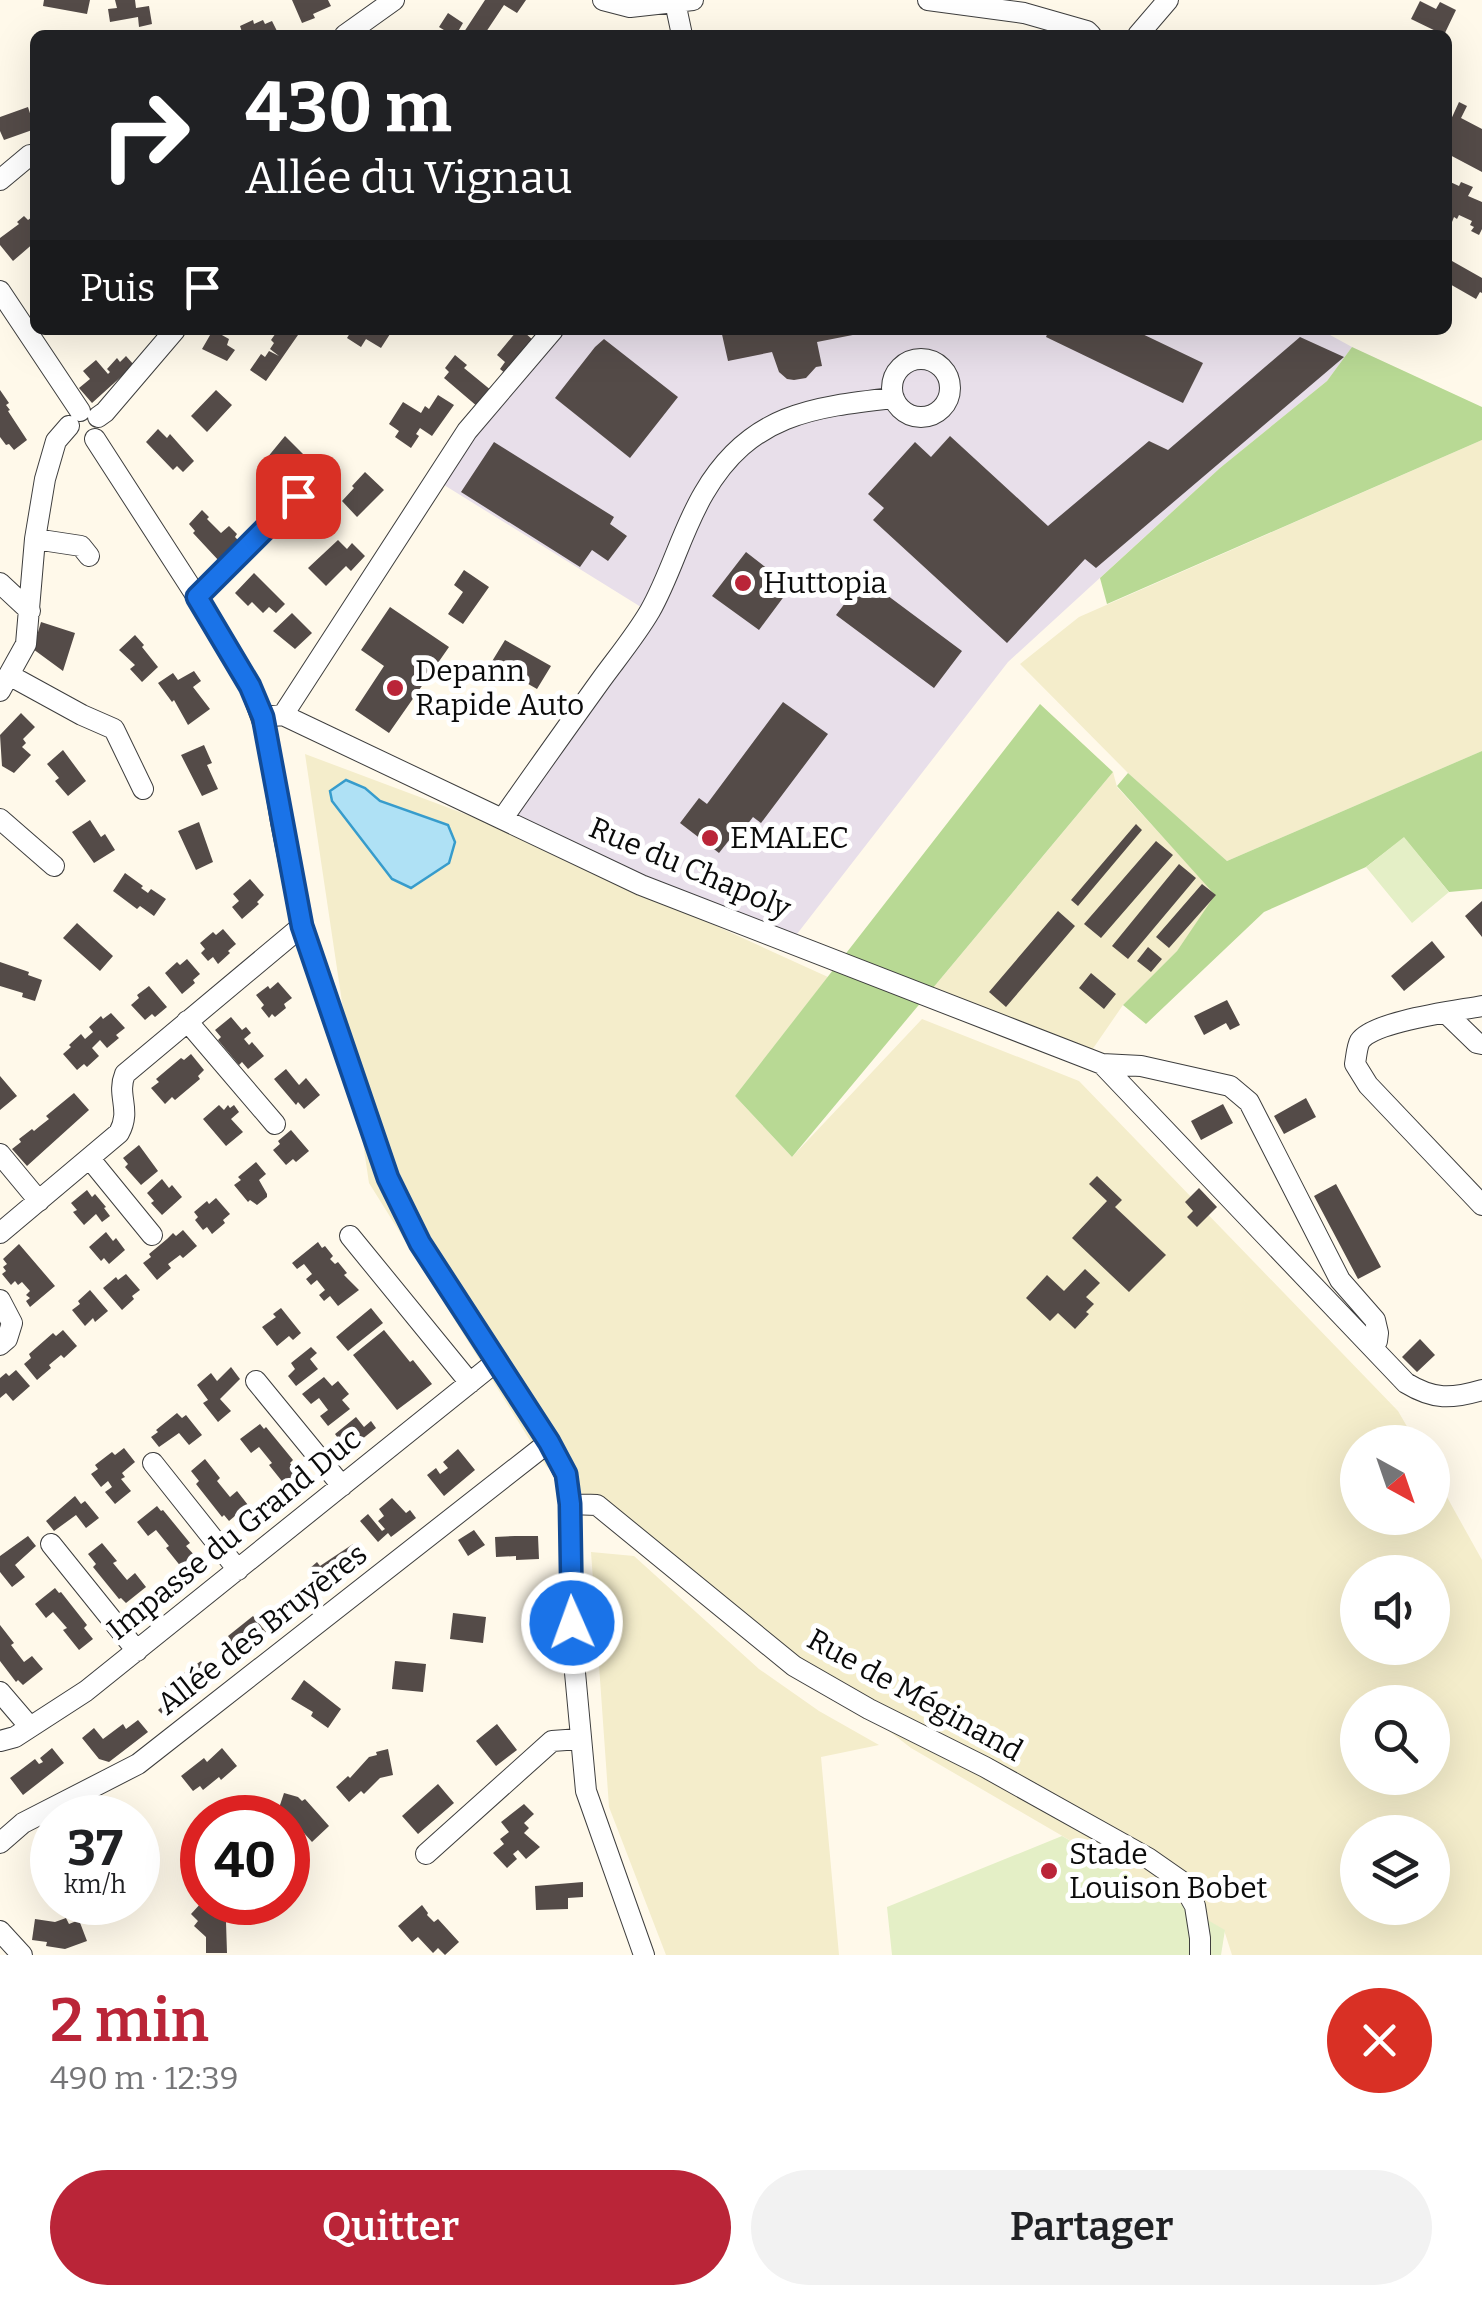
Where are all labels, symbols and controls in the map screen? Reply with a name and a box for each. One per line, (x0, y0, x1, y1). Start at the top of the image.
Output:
text: 430 m (245, 66, 452, 150)
icon: right (80, 70, 210, 200)
text: Allée du Vignau (245, 151, 572, 205)
icon: arrive (175, 260, 230, 315)
text: Puis (80, 265, 155, 311)
pin (256, 454, 341, 539)
icon: arrive (271, 469, 326, 524)
place label: Huttopia (763, 565, 887, 601)
marker: Huttopia (732, 572, 754, 594)
place label: Depann Rapide Auto (415, 653, 584, 723)
marker: Depann Rapide Auto (384, 677, 406, 699)
street label: Rue du Chapoly (584, 809, 796, 927)
place label: EMALEC (730, 820, 849, 856)
marker: EMALEC (699, 827, 721, 849)
street label: Impasse du Grand Duc (100, 1421, 368, 1647)
north arrow (1340, 1425, 1450, 1535)
map controls (1340, 1425, 1450, 1925)
street label: Allée des Bruyères (150, 1536, 374, 1722)
button: sound (1340, 1555, 1450, 1665)
position arrow (520, 1571, 624, 1675)
street label: Rue de Méginand (801, 1621, 1029, 1769)
button: search (1340, 1685, 1450, 1795)
speed limit sign: 40 (180, 1795, 310, 1925)
button: layers (1340, 1815, 1450, 1925)
text: 37 (67, 1818, 123, 1878)
place label: Stade Louison Bobet (1069, 1836, 1268, 1906)
marker: Stade Louison Bobet (1038, 1860, 1060, 1882)
text: km/h (64, 1870, 126, 1900)
text: 2 min (50, 1985, 209, 2057)
button: close (1327, 1988, 1432, 2093)
text: 490 m · 12:39 (50, 2059, 239, 2097)
button: Quitter (50, 2170, 731, 2285)
button: Partager (751, 2170, 1432, 2285)

